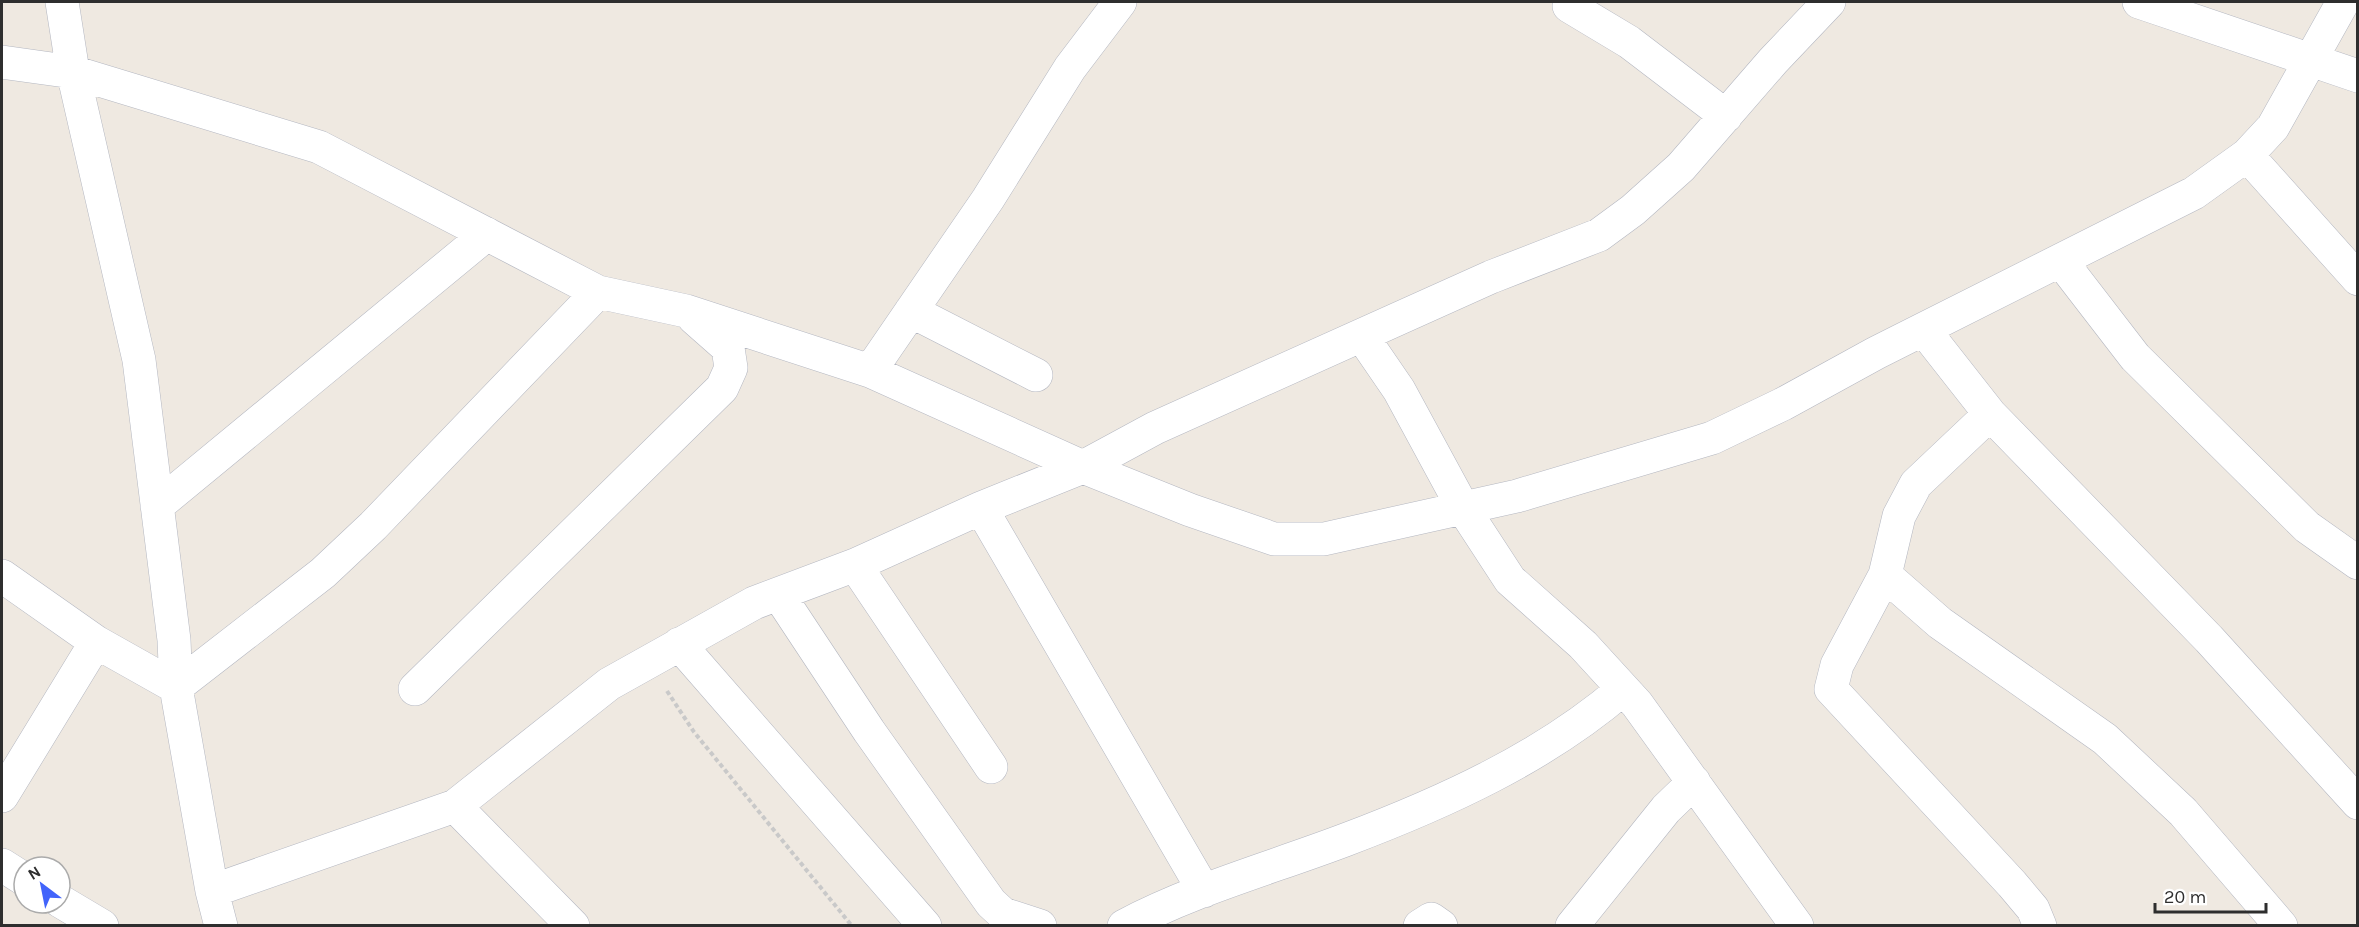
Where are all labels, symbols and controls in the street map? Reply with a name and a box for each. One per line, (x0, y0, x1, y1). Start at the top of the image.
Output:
north arrow (12, 855, 72, 915)
text: N (24, 862, 44, 884)
scale bar (2155, 876, 2266, 914)
text: 20 m (2164, 886, 2206, 908)

